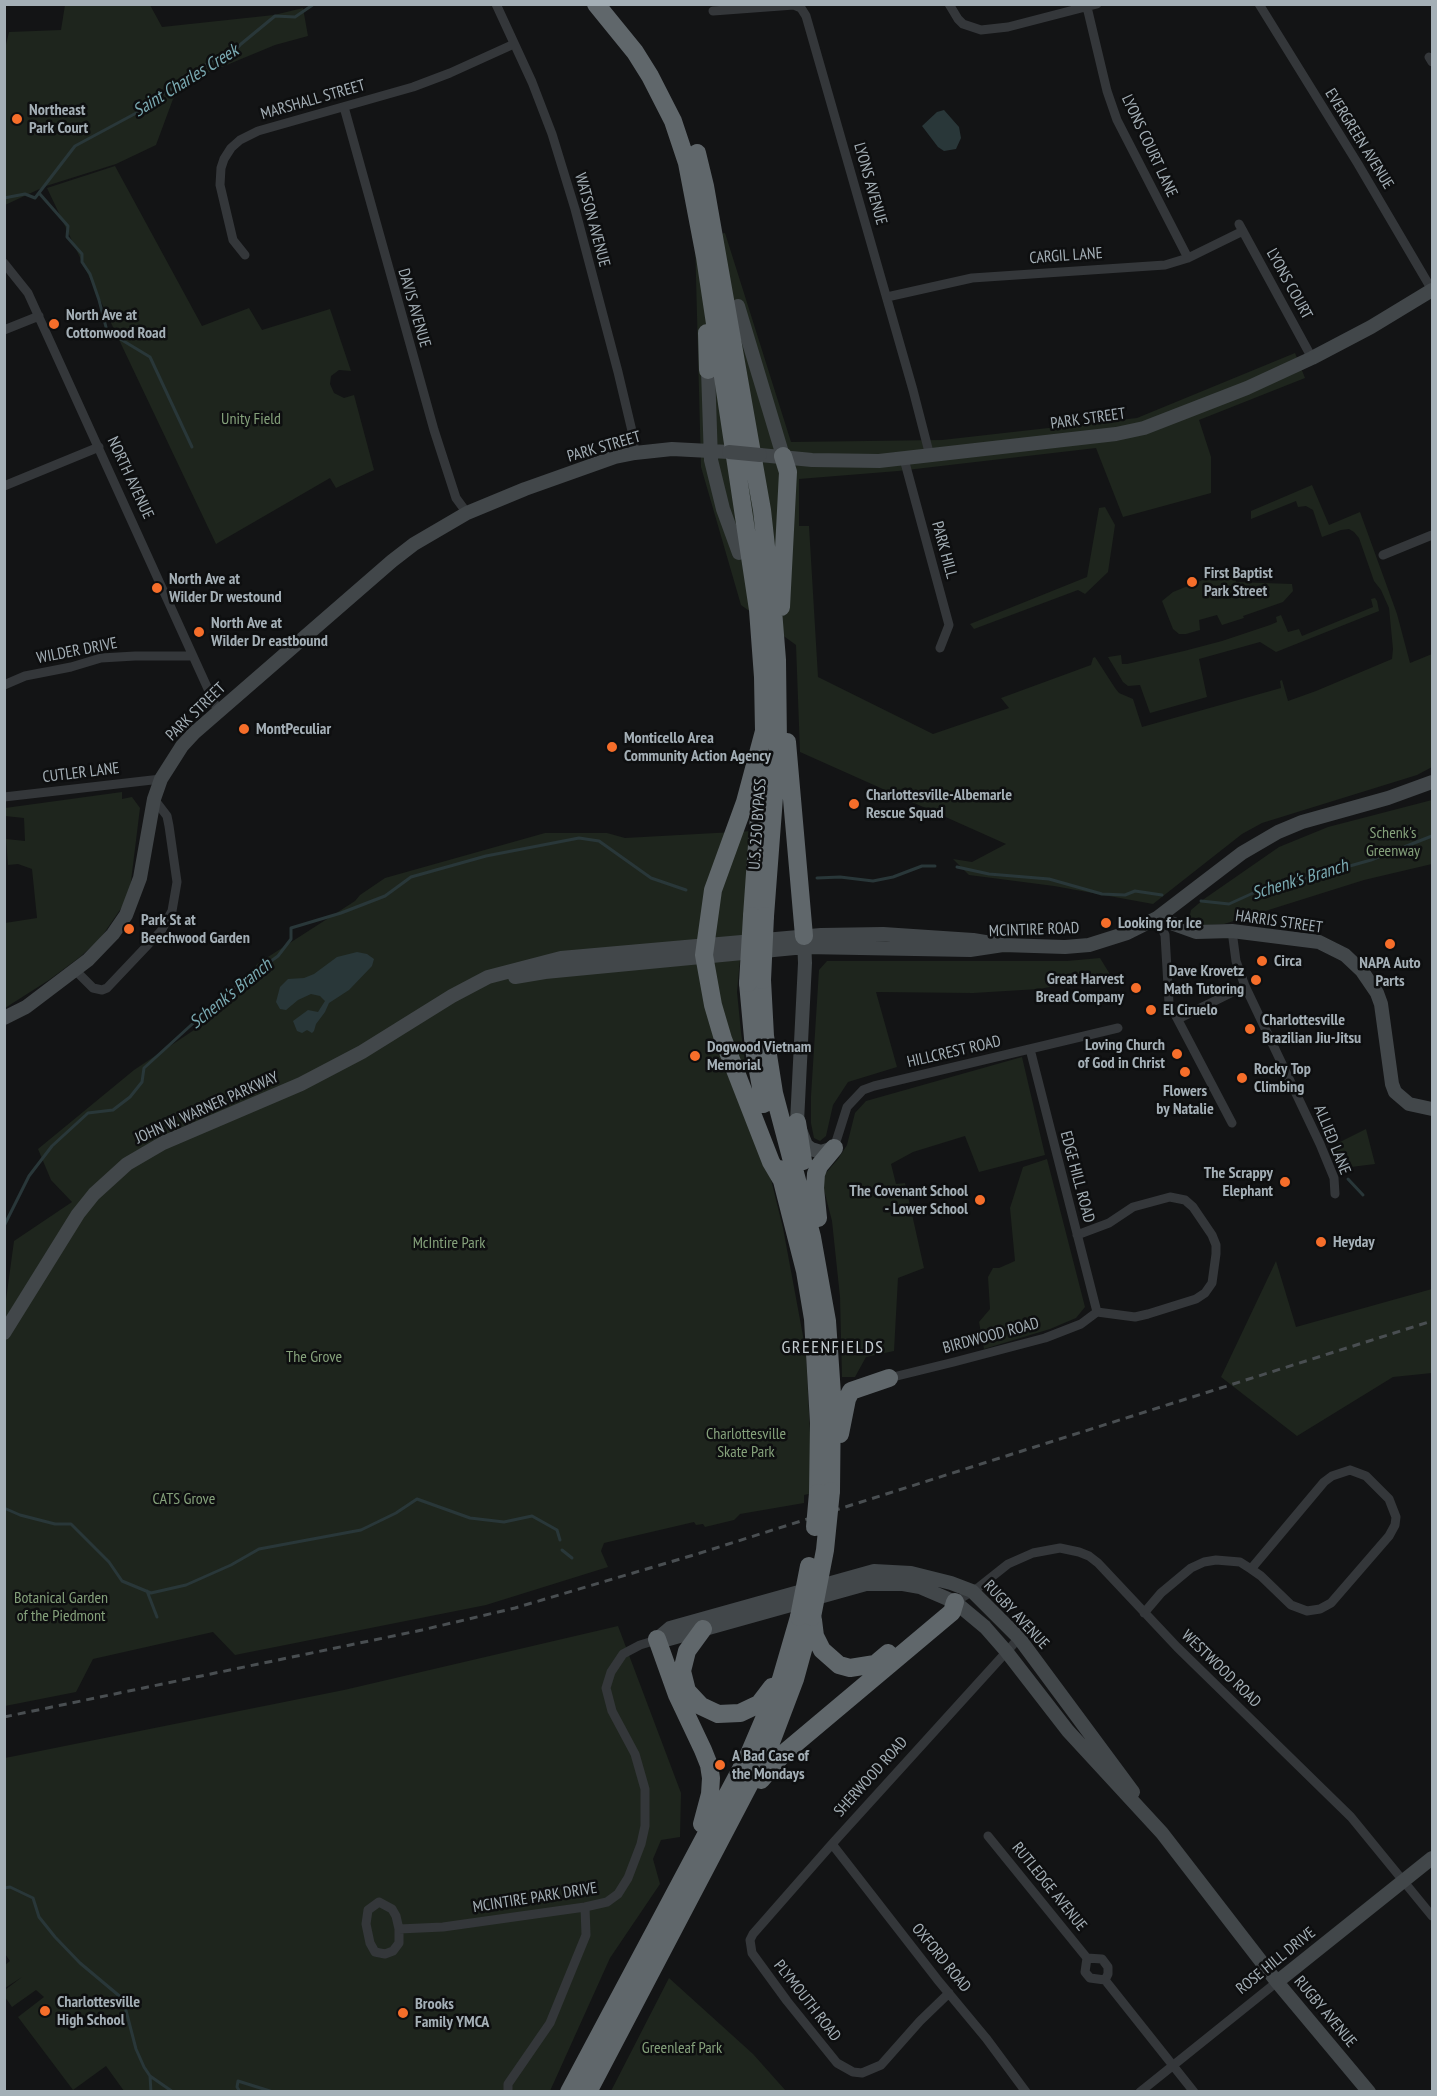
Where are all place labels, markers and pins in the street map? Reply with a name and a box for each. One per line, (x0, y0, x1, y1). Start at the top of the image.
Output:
place label: Northeast Park Court (29, 100, 88, 138)
marker: Northeast Park Court (10, 112, 24, 126)
place label: North Ave at Cottonwood Road (66, 305, 166, 343)
marker: North Ave at Cottonwood Road (47, 317, 61, 331)
place label: First Baptist Park Street (1204, 563, 1273, 601)
place label: North Ave at Wilder Dr westound (169, 569, 282, 607)
marker: First Baptist Park Street (1185, 575, 1199, 589)
marker: North Ave at Wilder Dr westound (150, 581, 164, 595)
place label: North Ave at Wilder Dr eastbound (211, 613, 328, 651)
marker: North Ave at Wilder Dr eastbound (192, 625, 206, 639)
place label: MontPeculiar (256, 719, 331, 739)
marker: MontPeculiar (237, 722, 251, 736)
place label: Monticello Area Community Action Agency (624, 728, 771, 766)
marker: Monticello Area Community Action Agency (605, 740, 619, 754)
place label: Charlottesville-Albemarle Rescue Squad (866, 785, 1012, 823)
marker: Charlottesville-Albemarle Rescue Squad (847, 797, 861, 811)
place label: Park St at Beechwood Garden (141, 910, 250, 948)
place label: Looking for Ice (1118, 913, 1202, 933)
marker: Looking for Ice (1099, 916, 1113, 930)
marker: Park St at Beechwood Garden (122, 922, 136, 936)
marker: NAPA Auto Parts (1383, 937, 1397, 951)
place label: Circa (1274, 951, 1302, 971)
place label: NAPA Auto Parts (1359, 953, 1421, 991)
marker: Circa (1255, 954, 1269, 968)
place label: Dave Krovetz Math Tutoring (1164, 961, 1244, 999)
place label: Great Harvest Bread Company (1036, 969, 1124, 1007)
marker: Dave Krovetz Math Tutoring (1249, 973, 1263, 987)
marker: Great Harvest Bread Company (1129, 981, 1143, 995)
place label: El Ciruelo (1163, 1000, 1218, 1020)
marker: El Ciruelo (1144, 1003, 1158, 1017)
place label: Charlottesville Brazilian Jiu-Jitsu (1262, 1010, 1361, 1048)
marker: Charlottesville Brazilian Jiu-Jitsu (1243, 1022, 1257, 1036)
place label: Loving Church of God in Christ (1078, 1035, 1165, 1073)
place label: Dogwood Vietnam Memorial (707, 1037, 811, 1075)
marker: Loving Church of God in Christ (1170, 1047, 1184, 1061)
marker: Dogwood Vietnam Memorial (688, 1049, 702, 1063)
place label: Rocky Top Climbing (1254, 1059, 1311, 1097)
marker: Flowers by Natalie (1178, 1065, 1192, 1079)
marker: Rocky Top Climbing (1235, 1071, 1249, 1085)
place label: Flowers by Natalie (1156, 1081, 1214, 1119)
place label: The Scrappy Elephant (1204, 1163, 1273, 1201)
marker: The Scrappy Elephant (1278, 1175, 1292, 1189)
place label: The Covenant School - Lower School (849, 1181, 968, 1219)
marker: The Covenant School - Lower School (973, 1193, 987, 1207)
place label: Heyday (1333, 1232, 1375, 1252)
marker: Heyday (1314, 1235, 1328, 1249)
place label: A Bad Case of the Mondays (732, 1746, 809, 1784)
marker: A Bad Case of the Mondays (713, 1758, 727, 1772)
place label: Charlottesville High School (57, 1992, 140, 2030)
place label: Brooks Family YMCA (415, 1994, 489, 2032)
marker: Charlottesville High School (38, 2004, 52, 2018)
marker: Brooks Family YMCA (396, 2006, 410, 2020)

